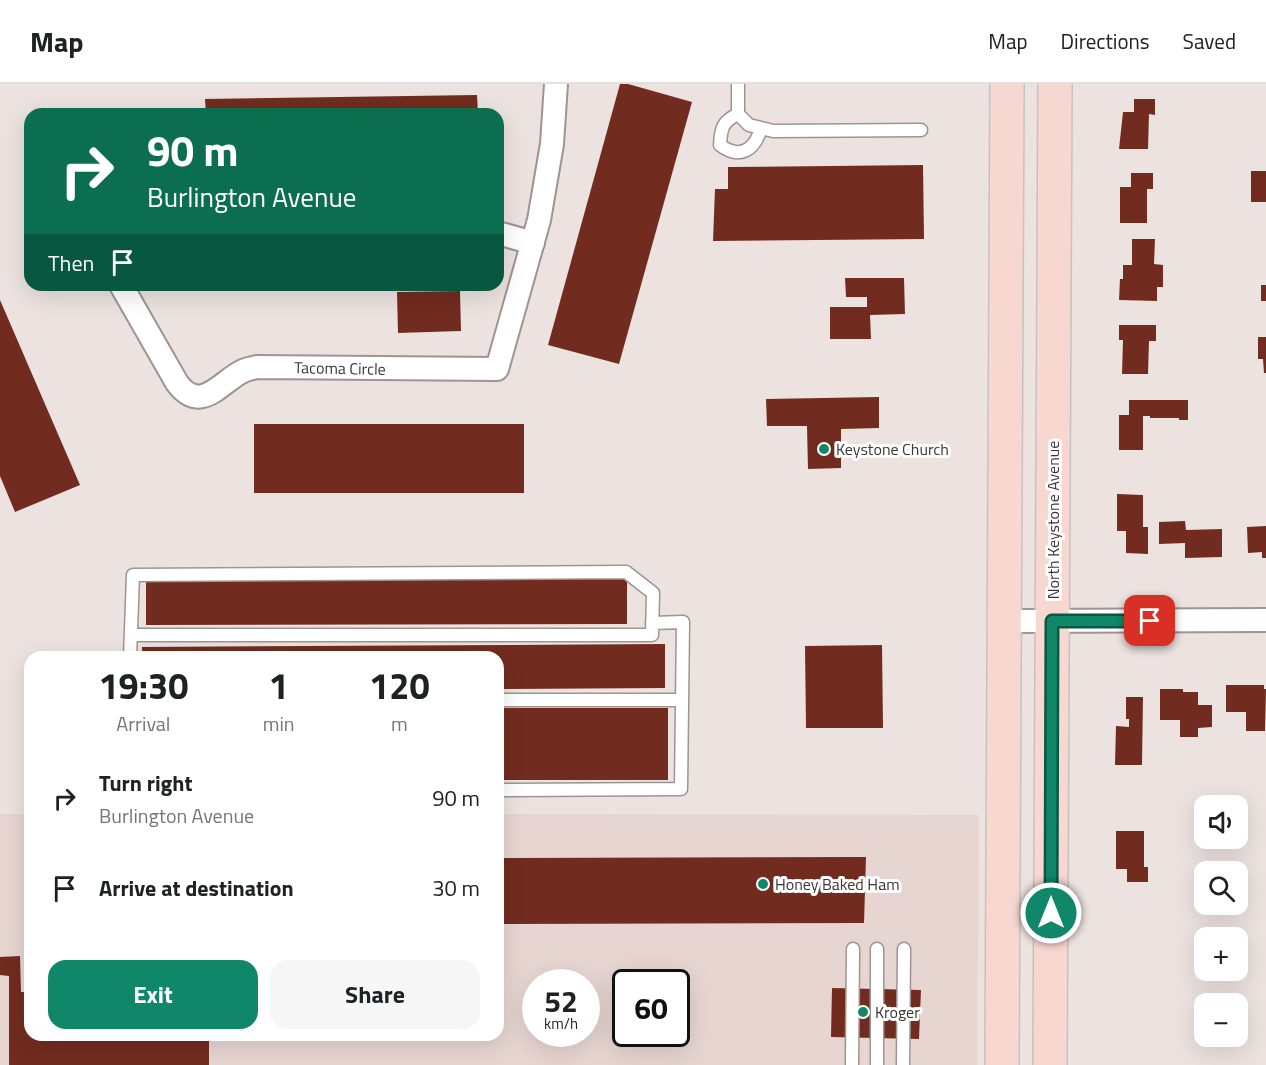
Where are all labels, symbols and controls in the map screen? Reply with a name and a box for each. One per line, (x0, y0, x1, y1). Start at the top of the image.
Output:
text: Map (30, 20, 84, 63)
text: Map (988, 25, 1028, 57)
text: Directions (1061, 25, 1150, 57)
text: Saved (1183, 25, 1236, 57)
text: 90 m (147, 118, 239, 182)
icon: right (48, 132, 126, 210)
text: Burlington Avenue (147, 176, 356, 217)
text: Then (48, 246, 94, 280)
icon: arrive (106, 246, 139, 279)
street label: Tacoma Circle (294, 355, 386, 381)
place label: Keystone Church (836, 437, 949, 461)
street label: North Keystone Avenue (1041, 441, 1065, 599)
marker: Keystone Church (817, 442, 831, 456)
pin (1124, 595, 1175, 646)
icon: arrive (1133, 604, 1166, 637)
text: 19:30 (98, 658, 188, 713)
text: 1 (269, 658, 289, 713)
text: 120 (369, 658, 430, 713)
text: Arrival (116, 708, 171, 739)
text: min (263, 708, 295, 739)
text: m (391, 708, 408, 739)
text: Turn right (99, 766, 193, 800)
text: 90 m (432, 781, 480, 815)
icon: right (48, 782, 81, 815)
map controls (1194, 795, 1248, 1047)
button: sound (1194, 795, 1248, 849)
text: Burlington Avenue (99, 800, 254, 831)
button: search (1194, 861, 1248, 915)
text: Arrive at destination (99, 871, 294, 905)
text: 30 m (432, 871, 480, 905)
icon: arrive (48, 872, 81, 905)
place label: Honey Baked Ham (775, 872, 900, 896)
marker: Honey Baked Ham (756, 877, 770, 891)
position arrow (1019, 881, 1083, 945)
button: + (1194, 927, 1248, 981)
button: Exit (48, 960, 258, 1029)
button: Share (270, 960, 480, 1029)
speed limit sign: 60 (612, 969, 690, 1047)
text: 52 (544, 978, 578, 1024)
button: − (1194, 993, 1248, 1047)
place label: Kroger (875, 1000, 920, 1024)
marker: Kroger (856, 1005, 870, 1019)
text: km/h (544, 1012, 578, 1035)

